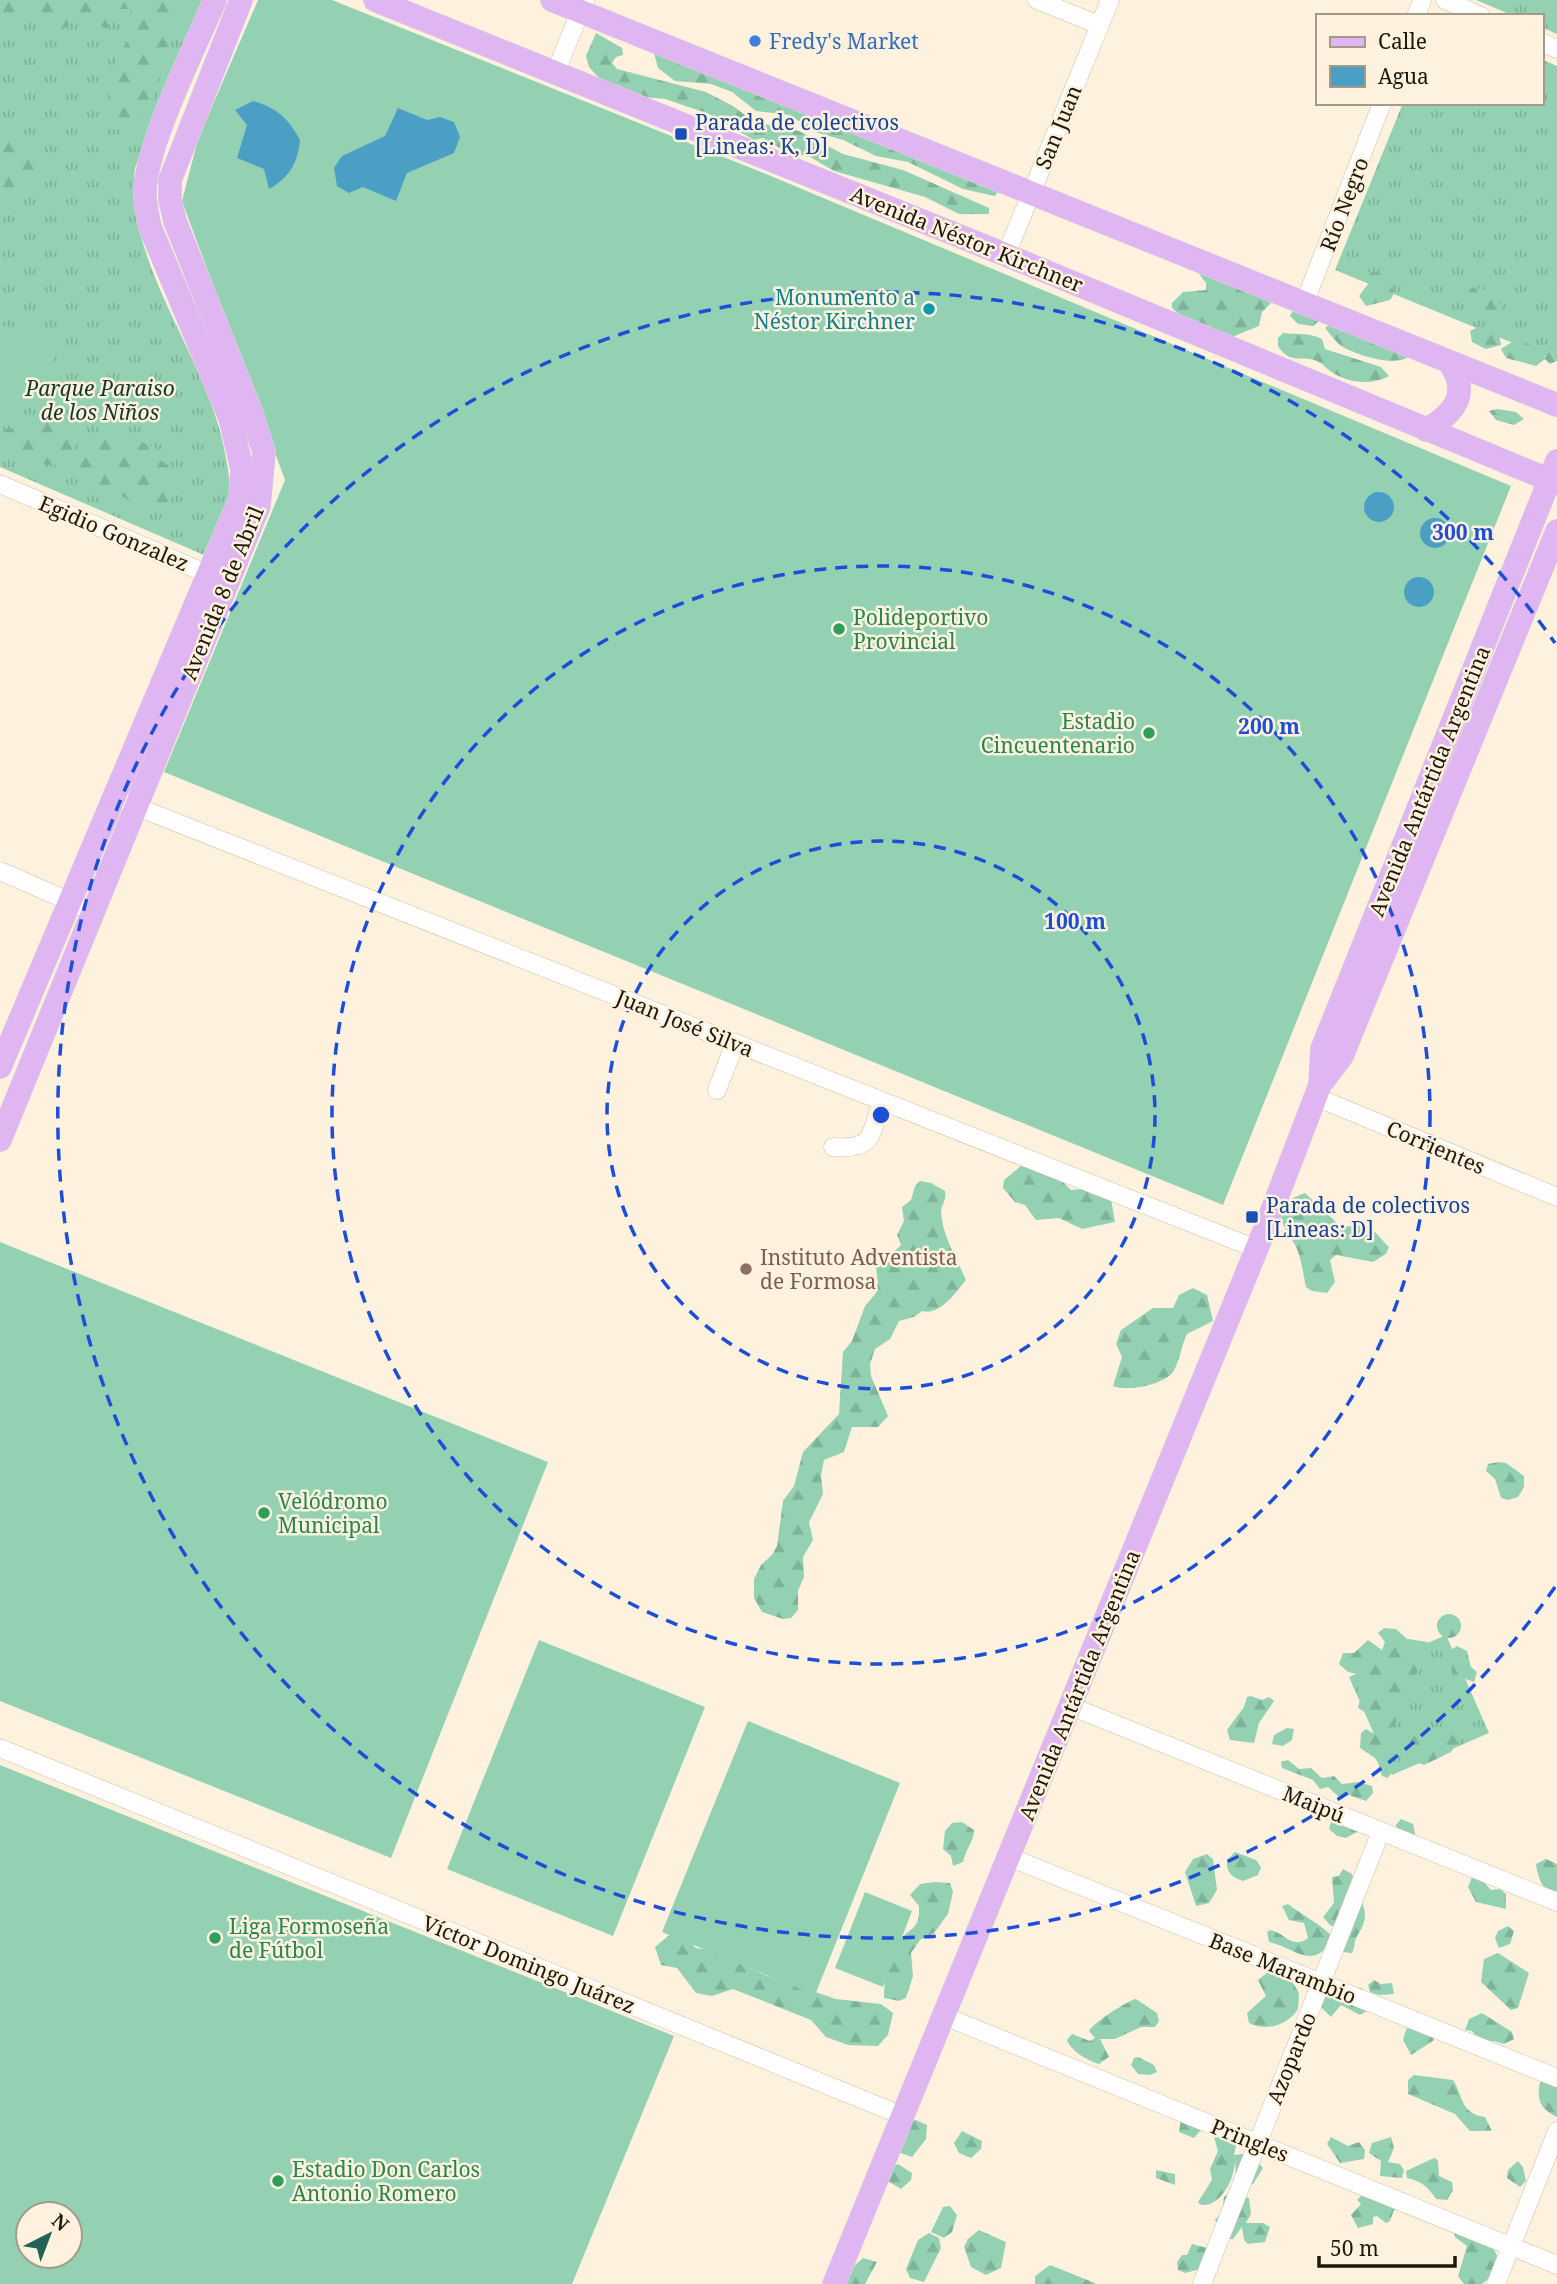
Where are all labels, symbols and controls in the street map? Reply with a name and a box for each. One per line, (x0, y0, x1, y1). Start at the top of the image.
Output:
legend (1316, 14, 1543, 105)
place label: Fredy's Market (769, 27, 919, 55)
text: Calle (1378, 27, 1427, 55)
marker: Fredy's Market (747, 33, 763, 49)
text: Agua (1378, 62, 1429, 90)
street label: San Juan (1028, 81, 1088, 173)
place label: Parada de colectivos [Lineas: K, D] (695, 108, 899, 160)
marker: Parada de colectivos [Lineas: K, D] (673, 126, 689, 142)
street label: Río Negro (1313, 153, 1375, 255)
street label: Avenida Néstor Kirchner (846, 179, 1088, 299)
place label: Monumento a Néstor Kirchner (754, 283, 915, 335)
marker: Monumento a Néstor Kirchner (921, 301, 937, 317)
park label: Parque Paraiso de los Niños (24, 374, 175, 426)
street label: Egidio Gonzalez (35, 489, 193, 577)
street label: Avenida 8 de Abril (174, 502, 270, 684)
text: 300 m (1432, 518, 1494, 546)
place label: Polideportivo Provincial (853, 603, 988, 655)
marker: Polideportivo Provincial (831, 621, 847, 637)
street label: Avenida Antártida Argentina (1362, 642, 1496, 920)
place label: Estadio Cincuentenario (981, 707, 1135, 759)
text: 200 m (1238, 712, 1300, 740)
marker: Estadio Cincuentenario (1141, 725, 1157, 741)
text: 100 m (1044, 907, 1106, 935)
street label: Juan José Silva (611, 982, 758, 1063)
centre of rings (869, 1103, 893, 1127)
street label: Corrientes (1382, 1114, 1490, 1180)
place label: Parada de colectivos [Lineas: D] (1266, 1191, 1470, 1243)
marker: Parada de colectivos [Lineas: D] (1244, 1209, 1260, 1225)
place label: Instituto Adventista de Formosa (760, 1243, 958, 1295)
marker: Instituto Adventista de Formosa (738, 1261, 754, 1277)
place label: Velódromo Municipal (278, 1487, 388, 1539)
marker: Velódromo Municipal (256, 1505, 272, 1521)
street label: Avenida Antártida Argentina (1012, 1546, 1146, 1824)
street label: Maipú (1279, 1779, 1349, 1829)
street label: Víctor Domingo Juárez (419, 1909, 639, 2019)
place label: Liga Formoseña de Fútbol (229, 1912, 389, 1964)
street label: Base Marambio (1205, 1926, 1361, 2010)
marker: Liga Formoseña de Fútbol (207, 1930, 223, 1946)
street label: Azopardo (1260, 2008, 1322, 2108)
street label: Pringles (1207, 2112, 1293, 2168)
place label: Estadio Don Carlos Antonio Romero (292, 2155, 480, 2207)
marker: Estadio Don Carlos Antonio Romero (270, 2173, 286, 2189)
north arrow (14, 2200, 84, 2270)
text: N (46, 2208, 75, 2237)
scale bar (1319, 2224, 1456, 2268)
text: 50 m (1330, 2234, 1379, 2262)

